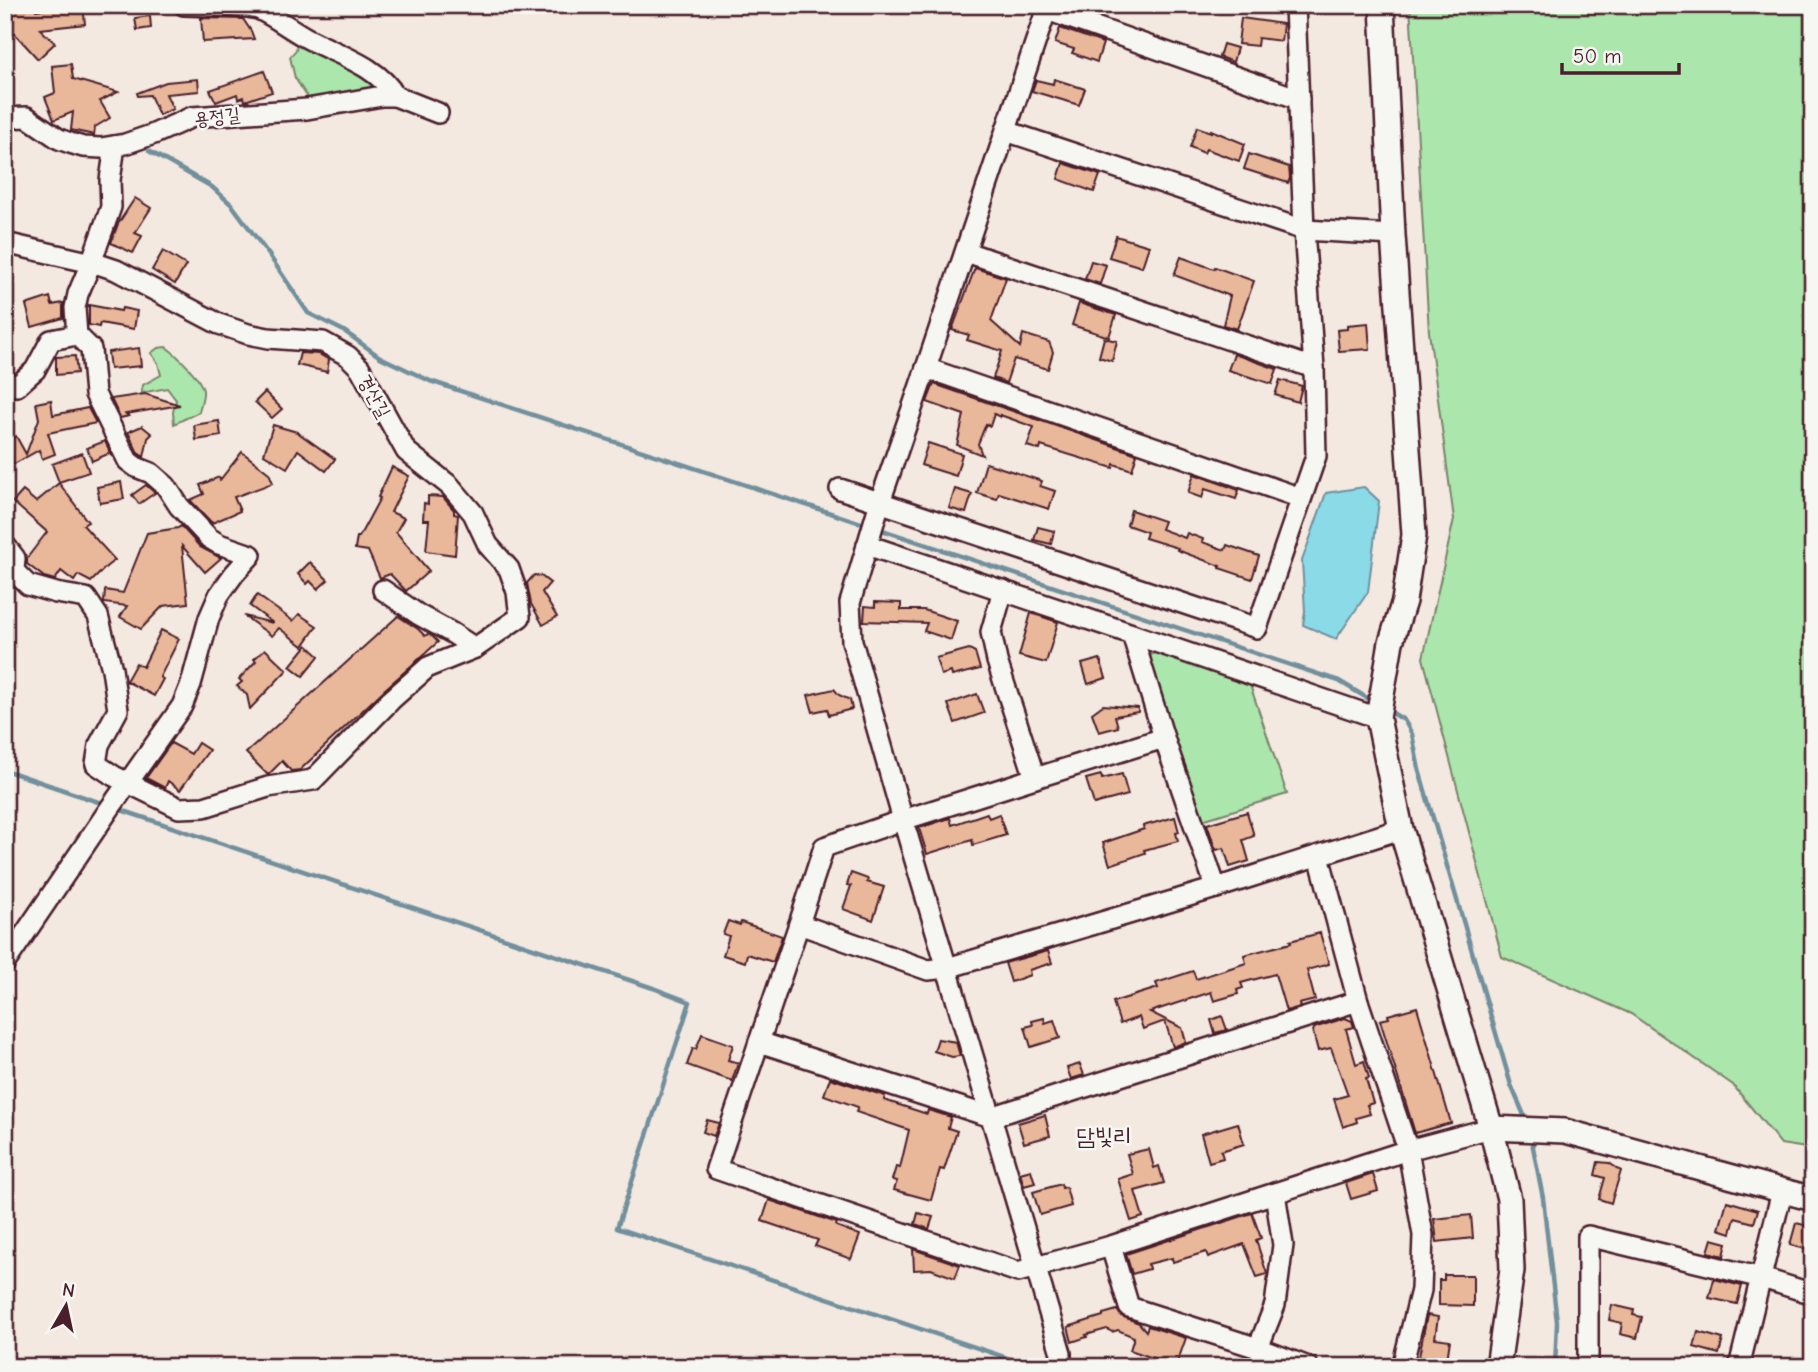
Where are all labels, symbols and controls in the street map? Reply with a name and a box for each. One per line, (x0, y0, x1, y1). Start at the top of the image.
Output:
scale bar (1562, 32, 1680, 76)
text: 50 m (1573, 44, 1622, 68)
street label: 용정길 (193, 103, 241, 131)
street label: 경산길 (353, 371, 395, 422)
district label: 담빛리 (1076, 1123, 1132, 1150)
north arrow (32, 1270, 102, 1340)
text: N (61, 1278, 76, 1302)

